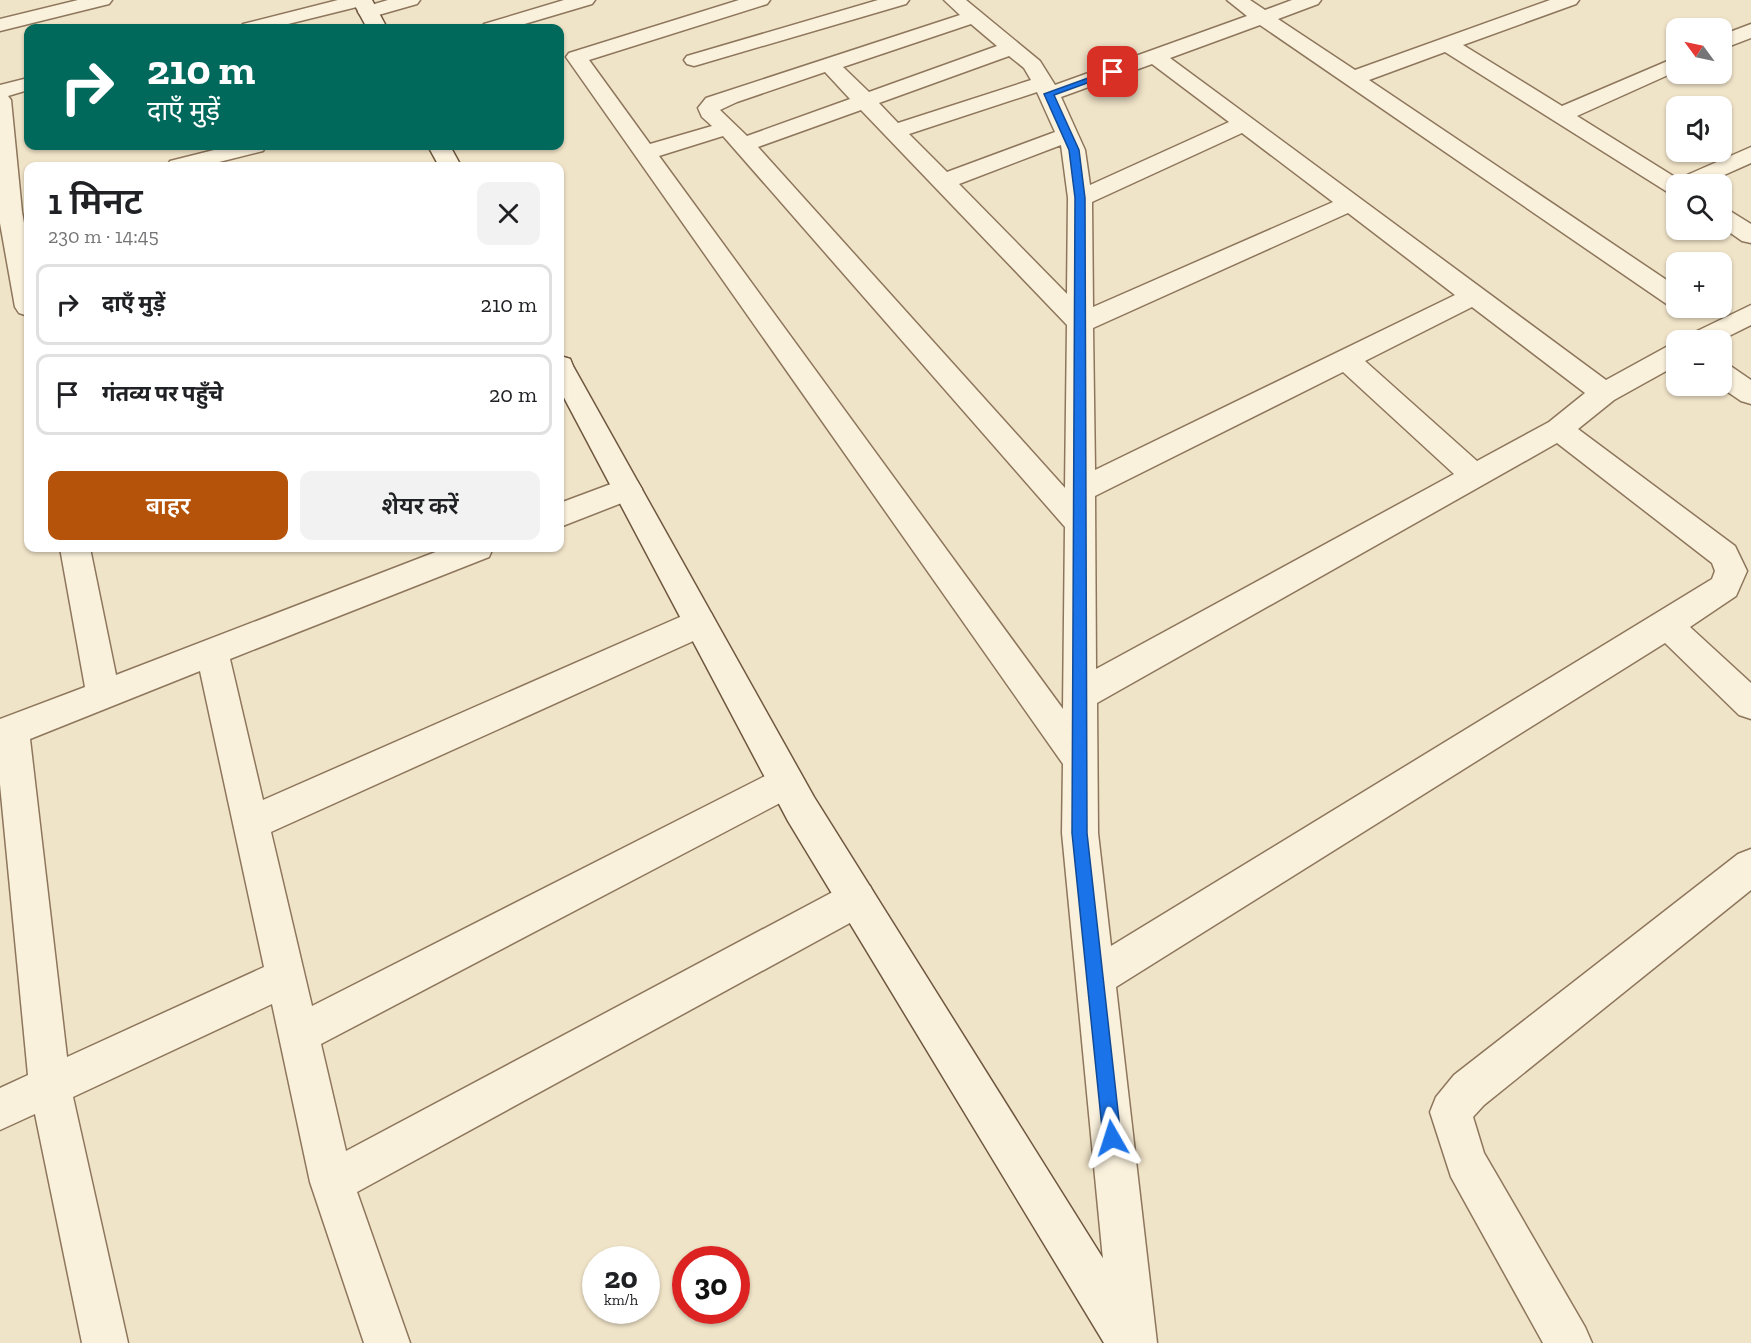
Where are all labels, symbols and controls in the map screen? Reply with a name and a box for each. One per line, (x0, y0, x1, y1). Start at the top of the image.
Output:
north arrow (1666, 18, 1732, 84)
map controls (1666, 18, 1732, 396)
text: 210 m (147, 44, 255, 95)
pin (1087, 46, 1138, 97)
icon: right (48, 48, 126, 126)
icon: arrive (1096, 55, 1129, 88)
text: दाएँ मुड़ें (147, 95, 220, 127)
button: sound (1666, 96, 1732, 162)
button: search (1666, 174, 1732, 240)
text: 1 मिनट (48, 180, 143, 223)
button: close (477, 182, 540, 245)
text: 230 m · 14:45 (48, 224, 159, 248)
button: + (1666, 252, 1732, 318)
icon: right (51, 288, 84, 321)
text: दाएँ मुड़ें (102, 290, 165, 317)
text: 210 m (481, 291, 537, 318)
button: − (1666, 330, 1732, 396)
icon: arrive (51, 378, 84, 411)
text: गंतव्य पर पहुँचे (102, 380, 223, 407)
text: 20 m (489, 381, 537, 408)
button: बाहर (48, 471, 288, 540)
button: शेयर करें (300, 471, 540, 540)
position arrow (1080, 1106, 1144, 1170)
speed limit sign: 30 (672, 1246, 750, 1324)
text: 20 (604, 1260, 638, 1296)
text: km/h (604, 1291, 638, 1309)

